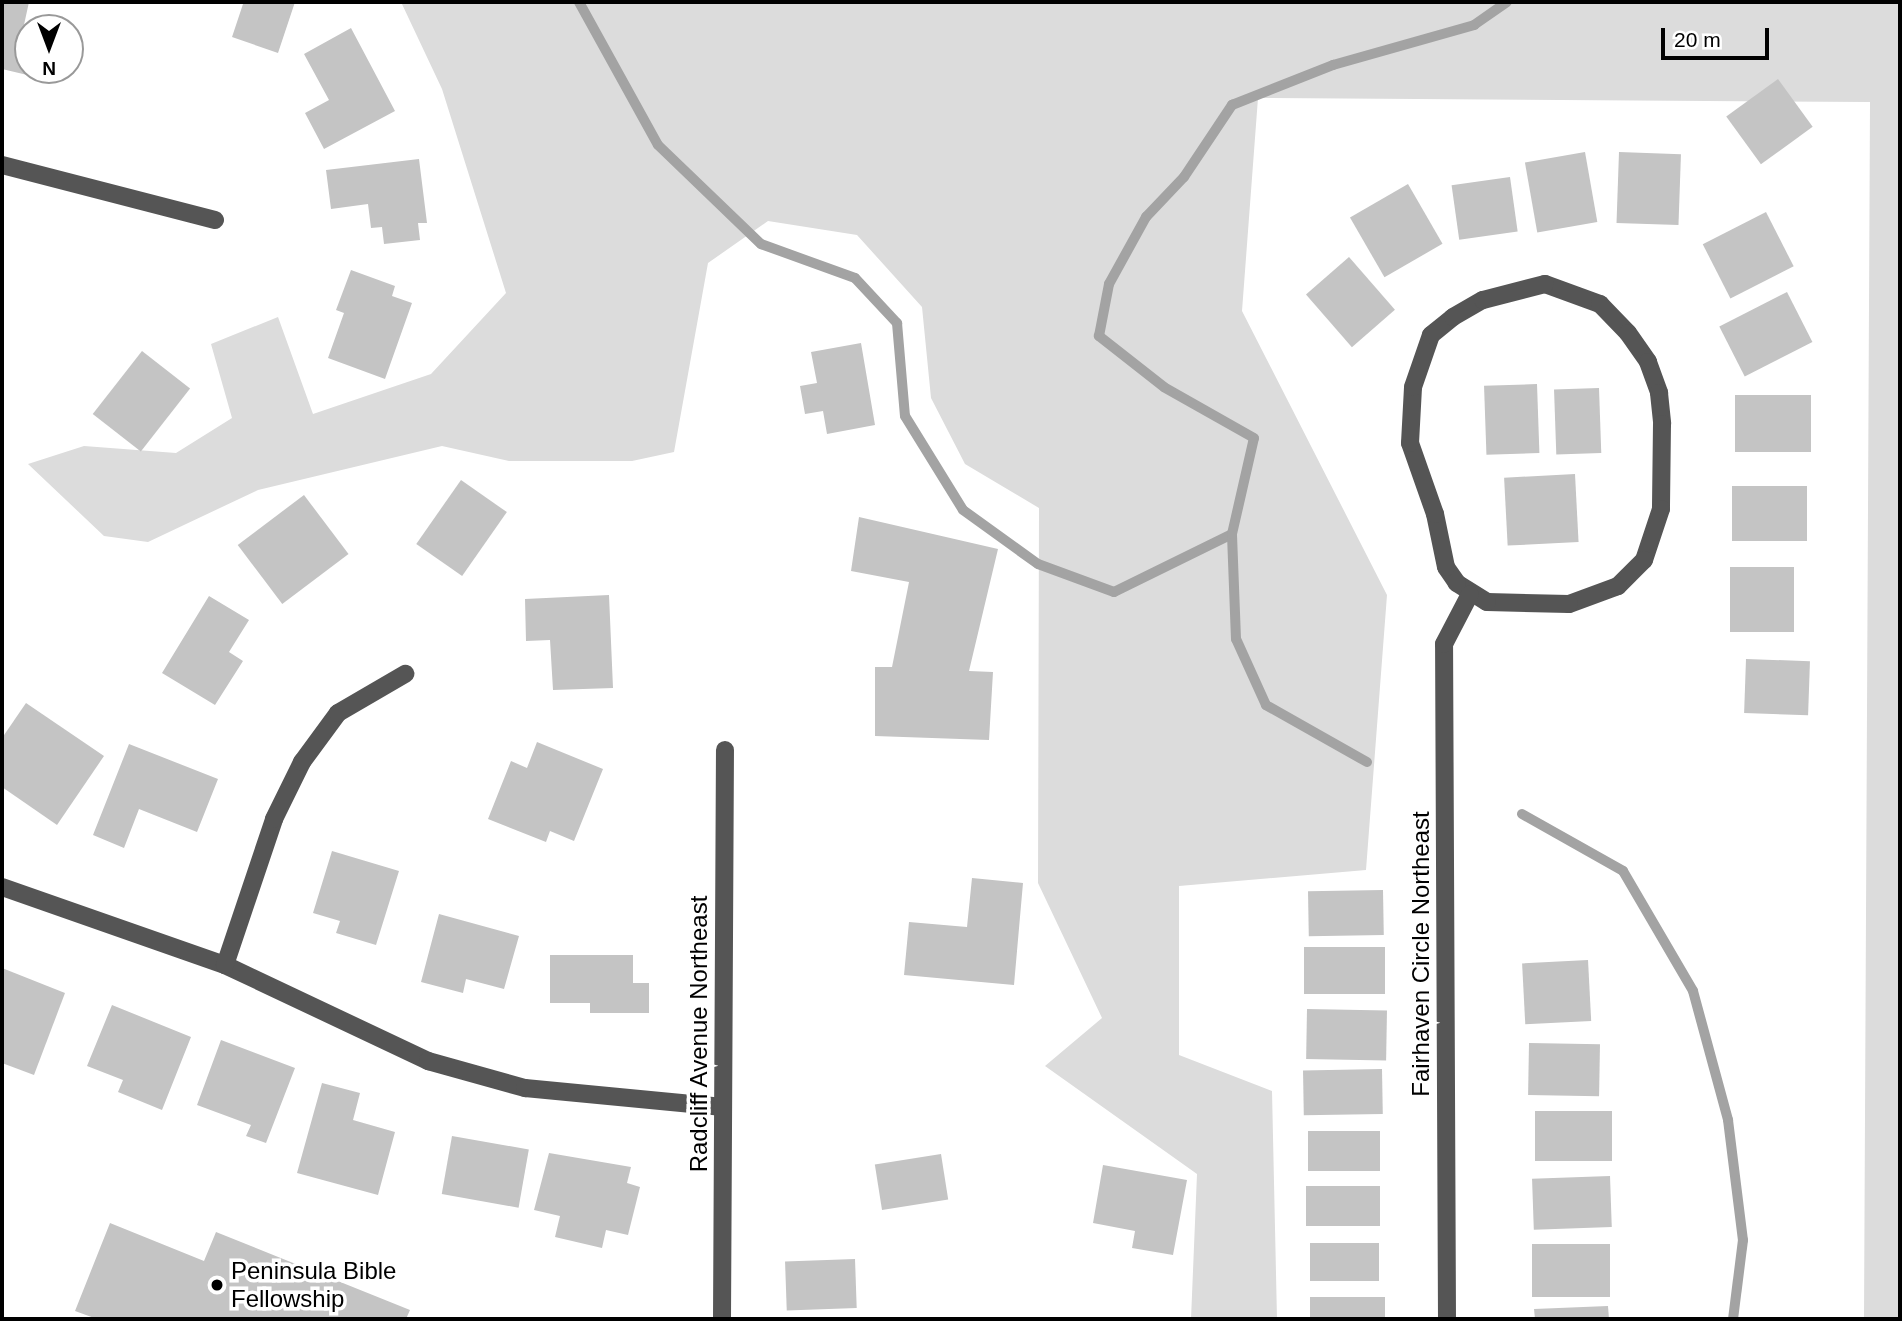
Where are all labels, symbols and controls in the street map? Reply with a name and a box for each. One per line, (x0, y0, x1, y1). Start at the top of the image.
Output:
north arrow (14, 14, 84, 84)
scale bar (1664, 14, 1772, 58)
text: 20 m (1674, 28, 1721, 51)
text: N (42, 58, 56, 79)
street label: Fairhaven Circle Northeast (1407, 811, 1435, 1097)
street label: Radcliff Avenue Northeast (685, 895, 713, 1173)
place label: Peninsula Bible Fellowship (231, 1257, 396, 1313)
marker: Peninsula Bible Fellowship (209, 1277, 225, 1293)

